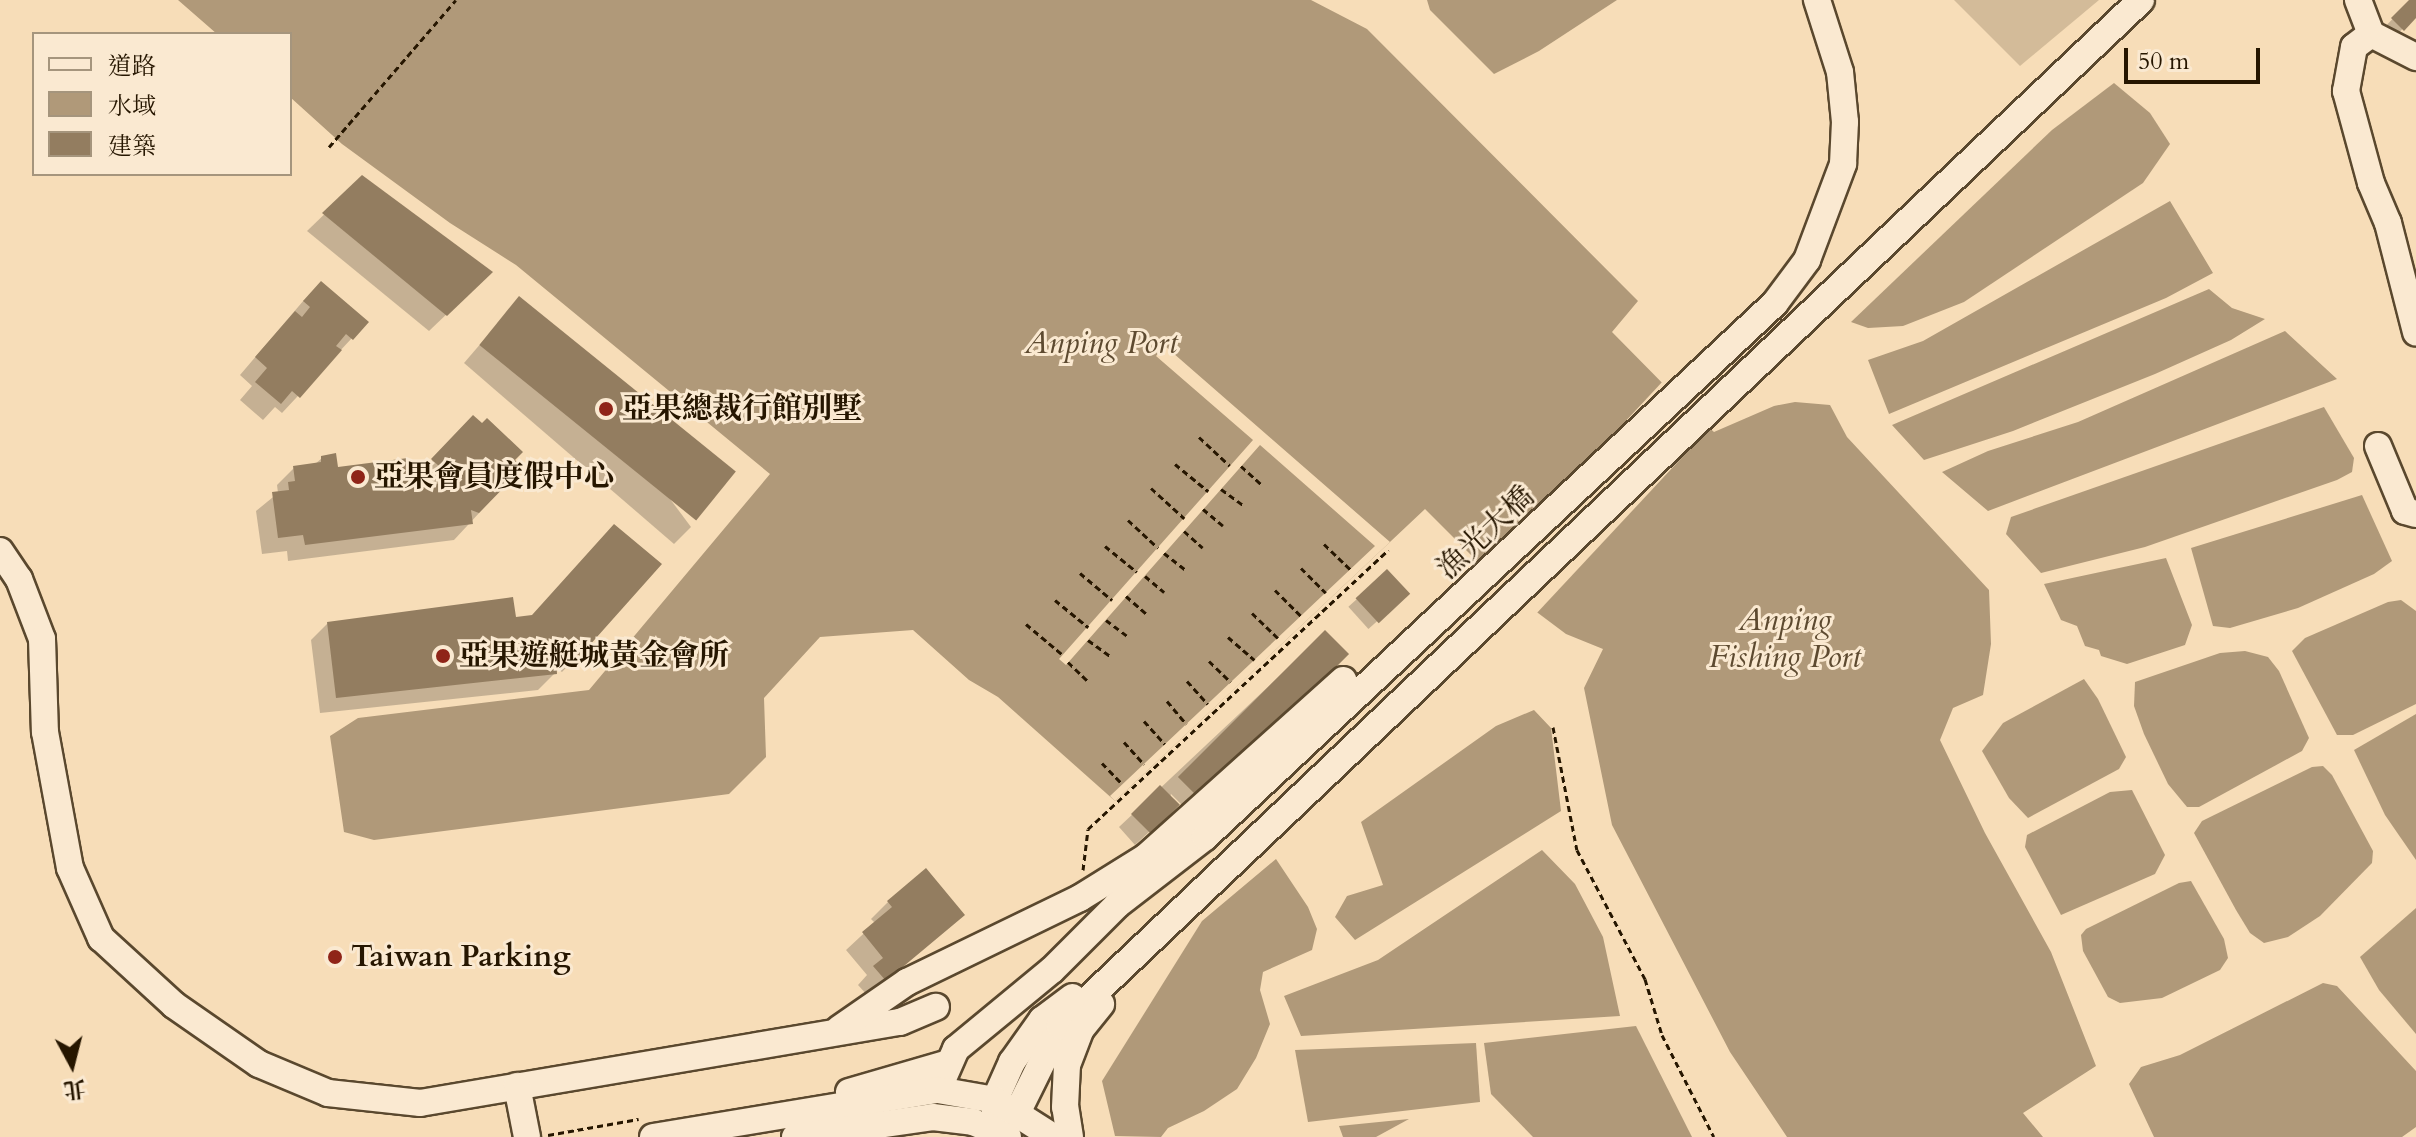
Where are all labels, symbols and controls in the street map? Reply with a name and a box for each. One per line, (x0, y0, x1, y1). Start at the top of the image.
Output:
legend (32, 32, 292, 176)
scale bar (2128, 32, 2264, 82)
text: 50 m (2138, 45, 2189, 78)
text: 道路 (108, 50, 156, 83)
text: 水域 (108, 90, 156, 123)
text: 建築 (108, 130, 156, 163)
water label: Anping Port (1024, 324, 1178, 362)
place label: 亞果總裁行館別墅 (622, 391, 862, 427)
marker: 亞果總裁行館別墅 (597, 400, 615, 418)
place label: 亞果會員度假中心 (374, 459, 614, 495)
marker: 亞果會員度假中心 (349, 468, 367, 486)
street label: 漁光大橋 (1430, 479, 1542, 587)
water label: Anping Fishing Port (1709, 602, 1861, 677)
place label: 亞果遊艇城黃金會所 (459, 638, 729, 674)
marker: 亞果遊艇城黃金會所 (434, 647, 452, 665)
place label: Taiwan Parking (351, 939, 571, 975)
marker: Taiwan Parking (326, 948, 344, 966)
north arrow (32, 1025, 112, 1105)
text: 北 (62, 1073, 88, 1105)

